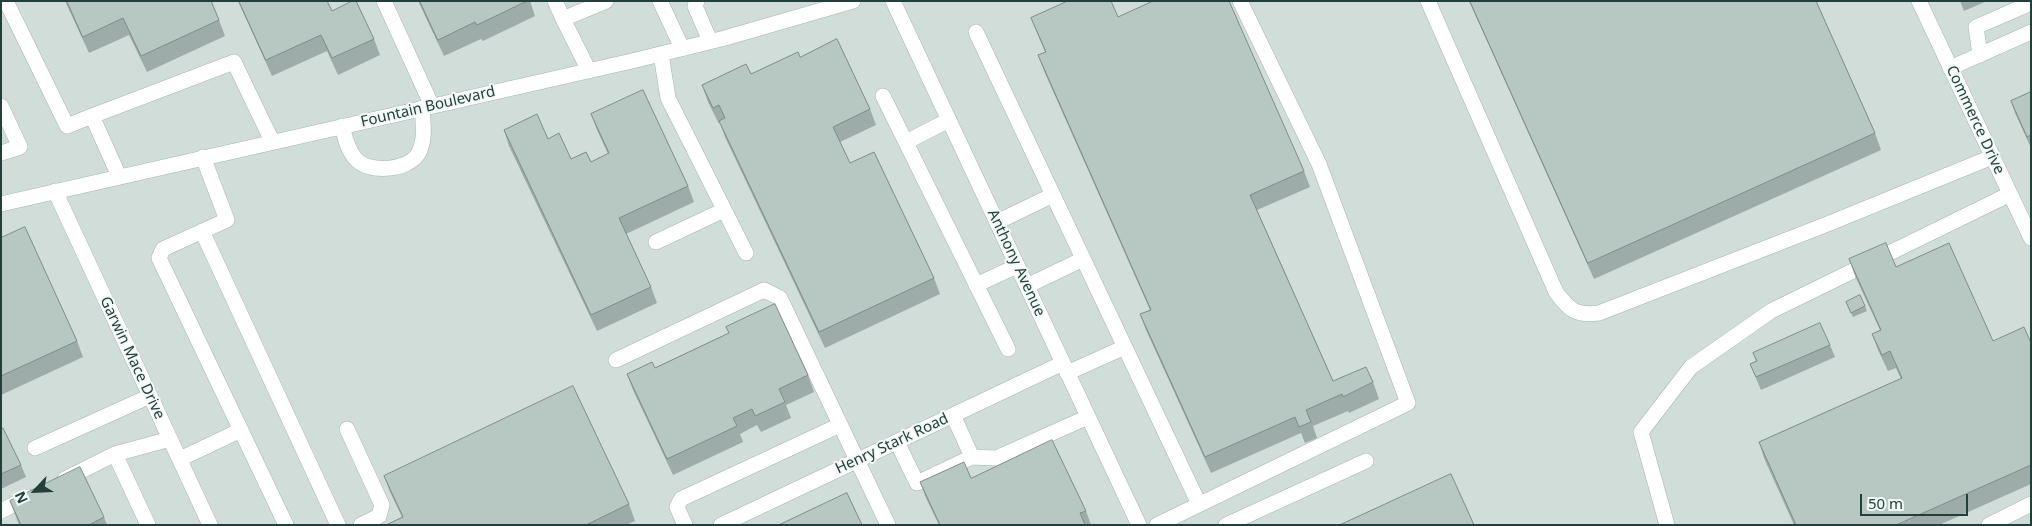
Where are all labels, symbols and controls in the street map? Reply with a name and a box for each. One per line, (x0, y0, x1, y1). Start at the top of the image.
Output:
street label: Commerce Drive (1942, 63, 2008, 177)
street label: Fountain Boulevard (359, 83, 497, 131)
street label: Anthony Avenue (983, 207, 1049, 319)
street label: Garwin Mace Drive (96, 294, 168, 422)
street label: Henry Stark Road (833, 410, 951, 478)
north arrow (10, 466, 60, 516)
scale bar (1862, 484, 1970, 516)
text: N (10, 488, 32, 507)
text: 50 m (1868, 493, 1903, 513)

